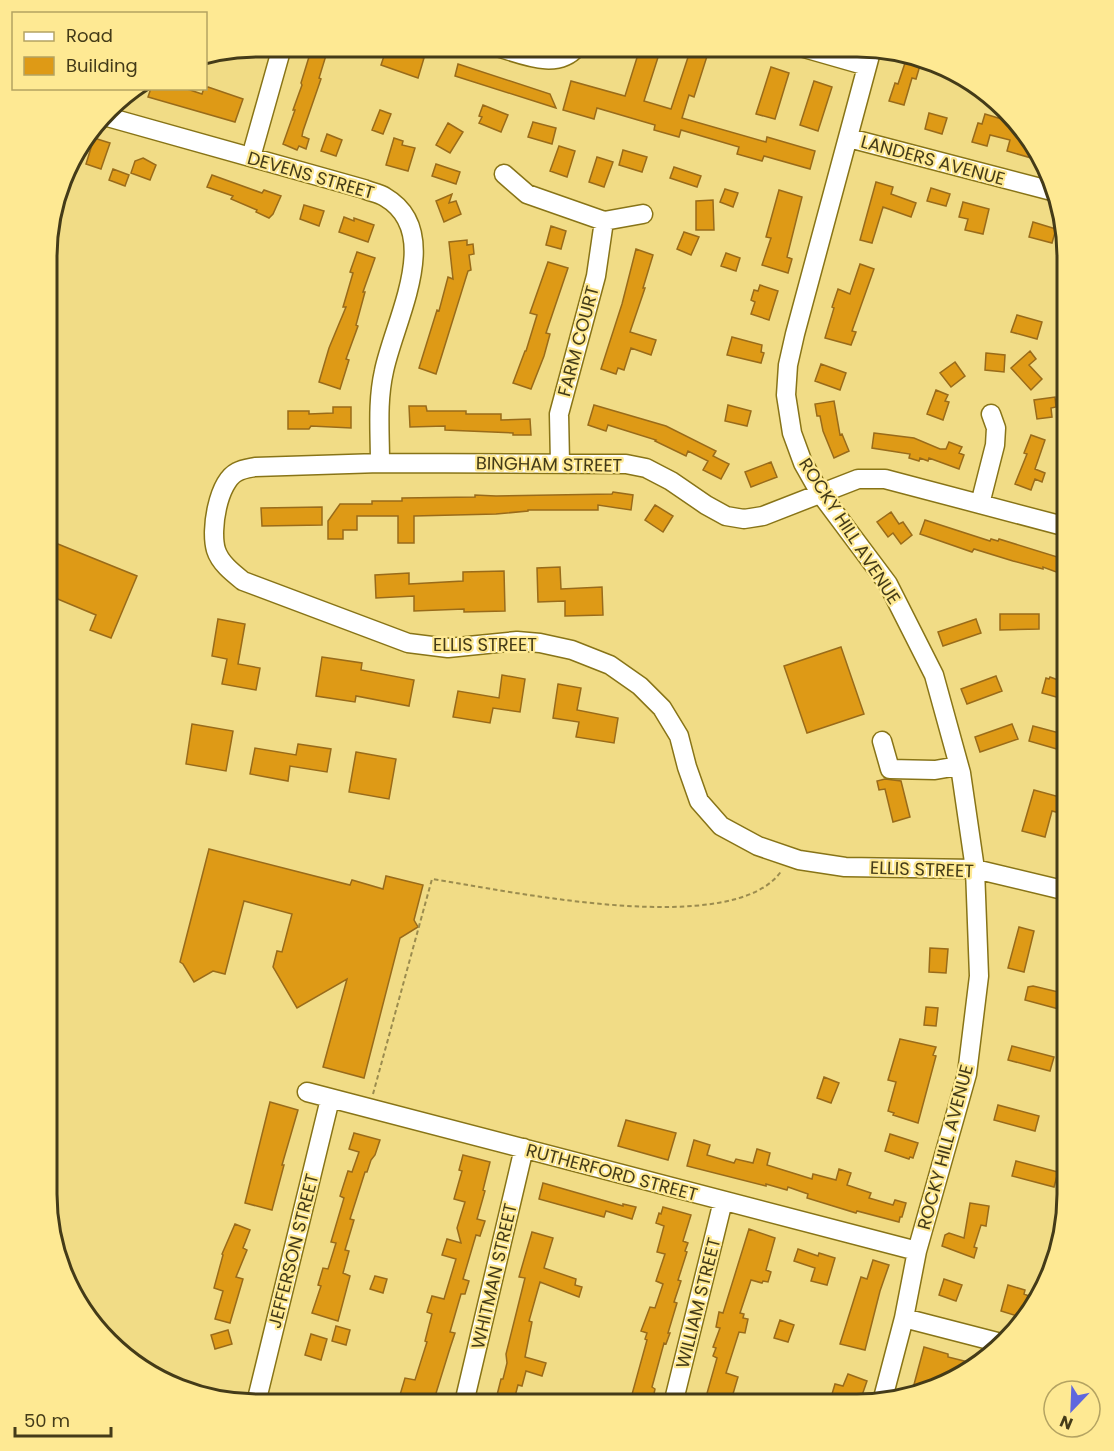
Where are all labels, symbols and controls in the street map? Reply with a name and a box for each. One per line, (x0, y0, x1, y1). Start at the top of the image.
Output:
legend (12, 12, 207, 90)
text: Road (66, 23, 113, 48)
text: Building (66, 53, 138, 78)
street label: LANDERS AVENUE (858, 129, 1008, 191)
street label: DEVENS STREET (245, 145, 378, 205)
street label: FARM COURT (551, 283, 605, 399)
street label: BINGHAM STREET (476, 450, 623, 478)
street label: ROCKY HILL AVENUE (793, 453, 907, 609)
street label: ELLIS STREET (433, 632, 537, 657)
street label: ELLIS STREET (870, 855, 975, 883)
street label: ROCKY HILL AVENUE (911, 1062, 979, 1232)
street label: RUTHERFORD STREET (523, 1137, 701, 1207)
street label: JEFFERSON STREET (262, 1171, 324, 1331)
street label: WHITMAN STREET (465, 1200, 523, 1351)
street label: WILLIAM STREET (670, 1235, 726, 1371)
north arrow (1042, 1379, 1102, 1439)
scale bar (15, 1400, 111, 1438)
text: 50 m (24, 1408, 70, 1433)
text: N (1056, 1409, 1076, 1435)

